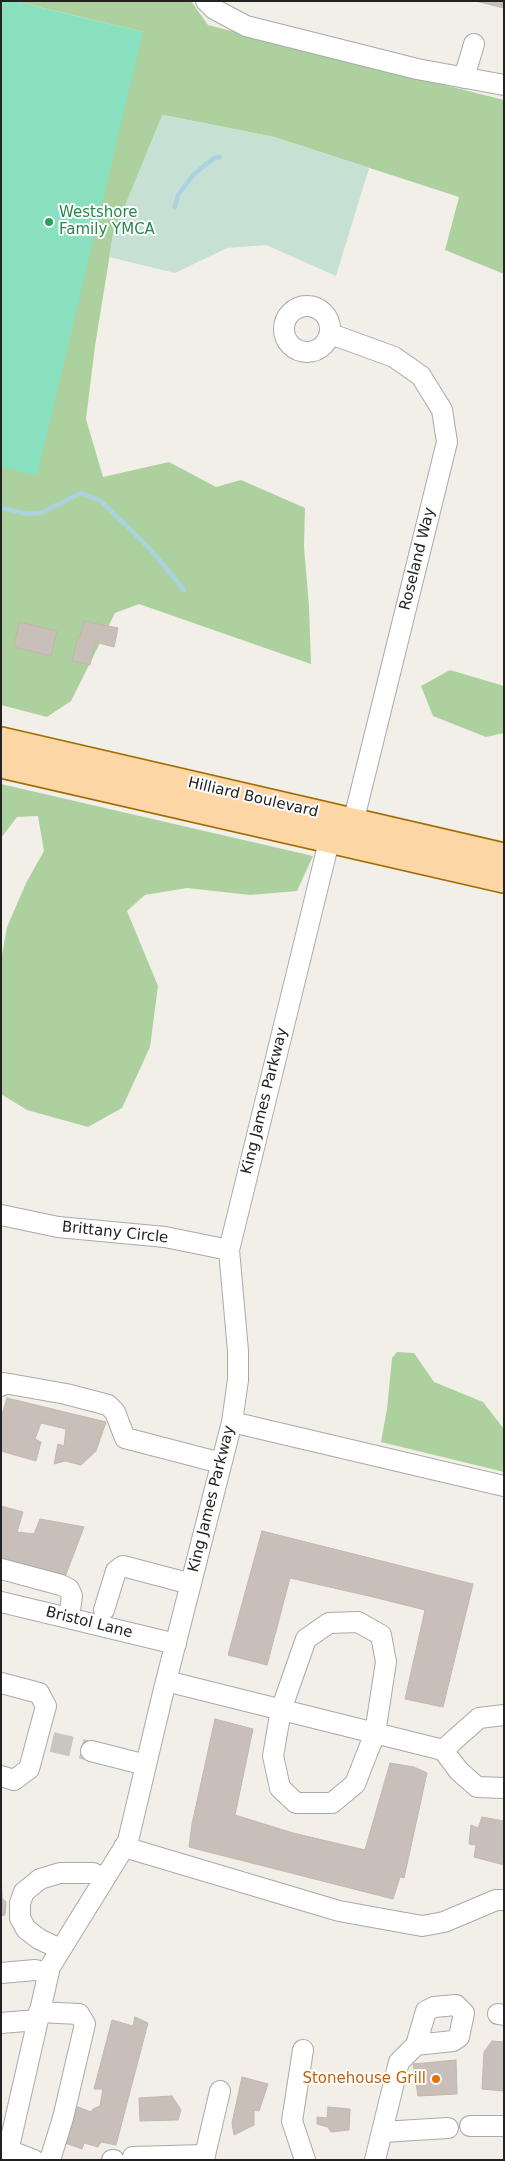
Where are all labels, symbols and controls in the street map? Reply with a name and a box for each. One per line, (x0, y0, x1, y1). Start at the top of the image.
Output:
place label: Westshore Family YMCA (59, 204, 155, 239)
marker: Westshore Family YMCA (43, 216, 55, 228)
street label: Roseland Way (397, 506, 439, 612)
street label: Hilliard Boulevard (186, 774, 320, 822)
street label: King James Parkway (238, 1026, 292, 1176)
street label: Brittany Circle (61, 1218, 169, 1248)
street label: King James Parkway (185, 1424, 239, 1574)
street label: Bristol Lane (44, 1604, 134, 1642)
place label: Stonehouse Grill (302, 2070, 426, 2088)
marker: Stonehouse Grill (430, 2073, 442, 2085)

